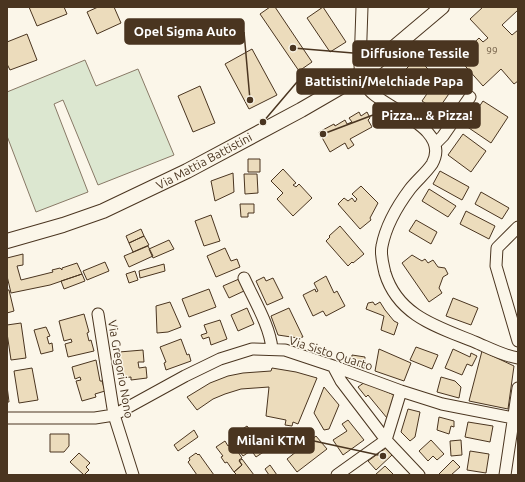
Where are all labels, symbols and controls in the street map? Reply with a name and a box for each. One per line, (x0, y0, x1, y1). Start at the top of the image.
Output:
callout: Opel Sigma Auto (125, 19, 244, 44)
text: Opel Sigma Auto (134, 24, 236, 38)
callout: Diffusione Tessile (353, 41, 478, 66)
house number: 99 (486, 45, 498, 56)
text: Diffusione Tessile (361, 46, 469, 60)
callout: Battistini/Melchiade Papa (297, 69, 472, 94)
text: Battistini/Melchiade Papa (305, 74, 463, 88)
callout: Pizza... & Pizza! (373, 103, 480, 128)
text: Pizza... & Pizza! (381, 108, 473, 122)
street label: Via Mattia Battistini (154, 130, 254, 192)
street label: Via Gregorio Nono (106, 319, 136, 419)
street label: Via Sisto Quarto (287, 333, 375, 373)
callout: Milani KTM (229, 428, 314, 453)
text: Milani KTM (237, 433, 305, 447)

